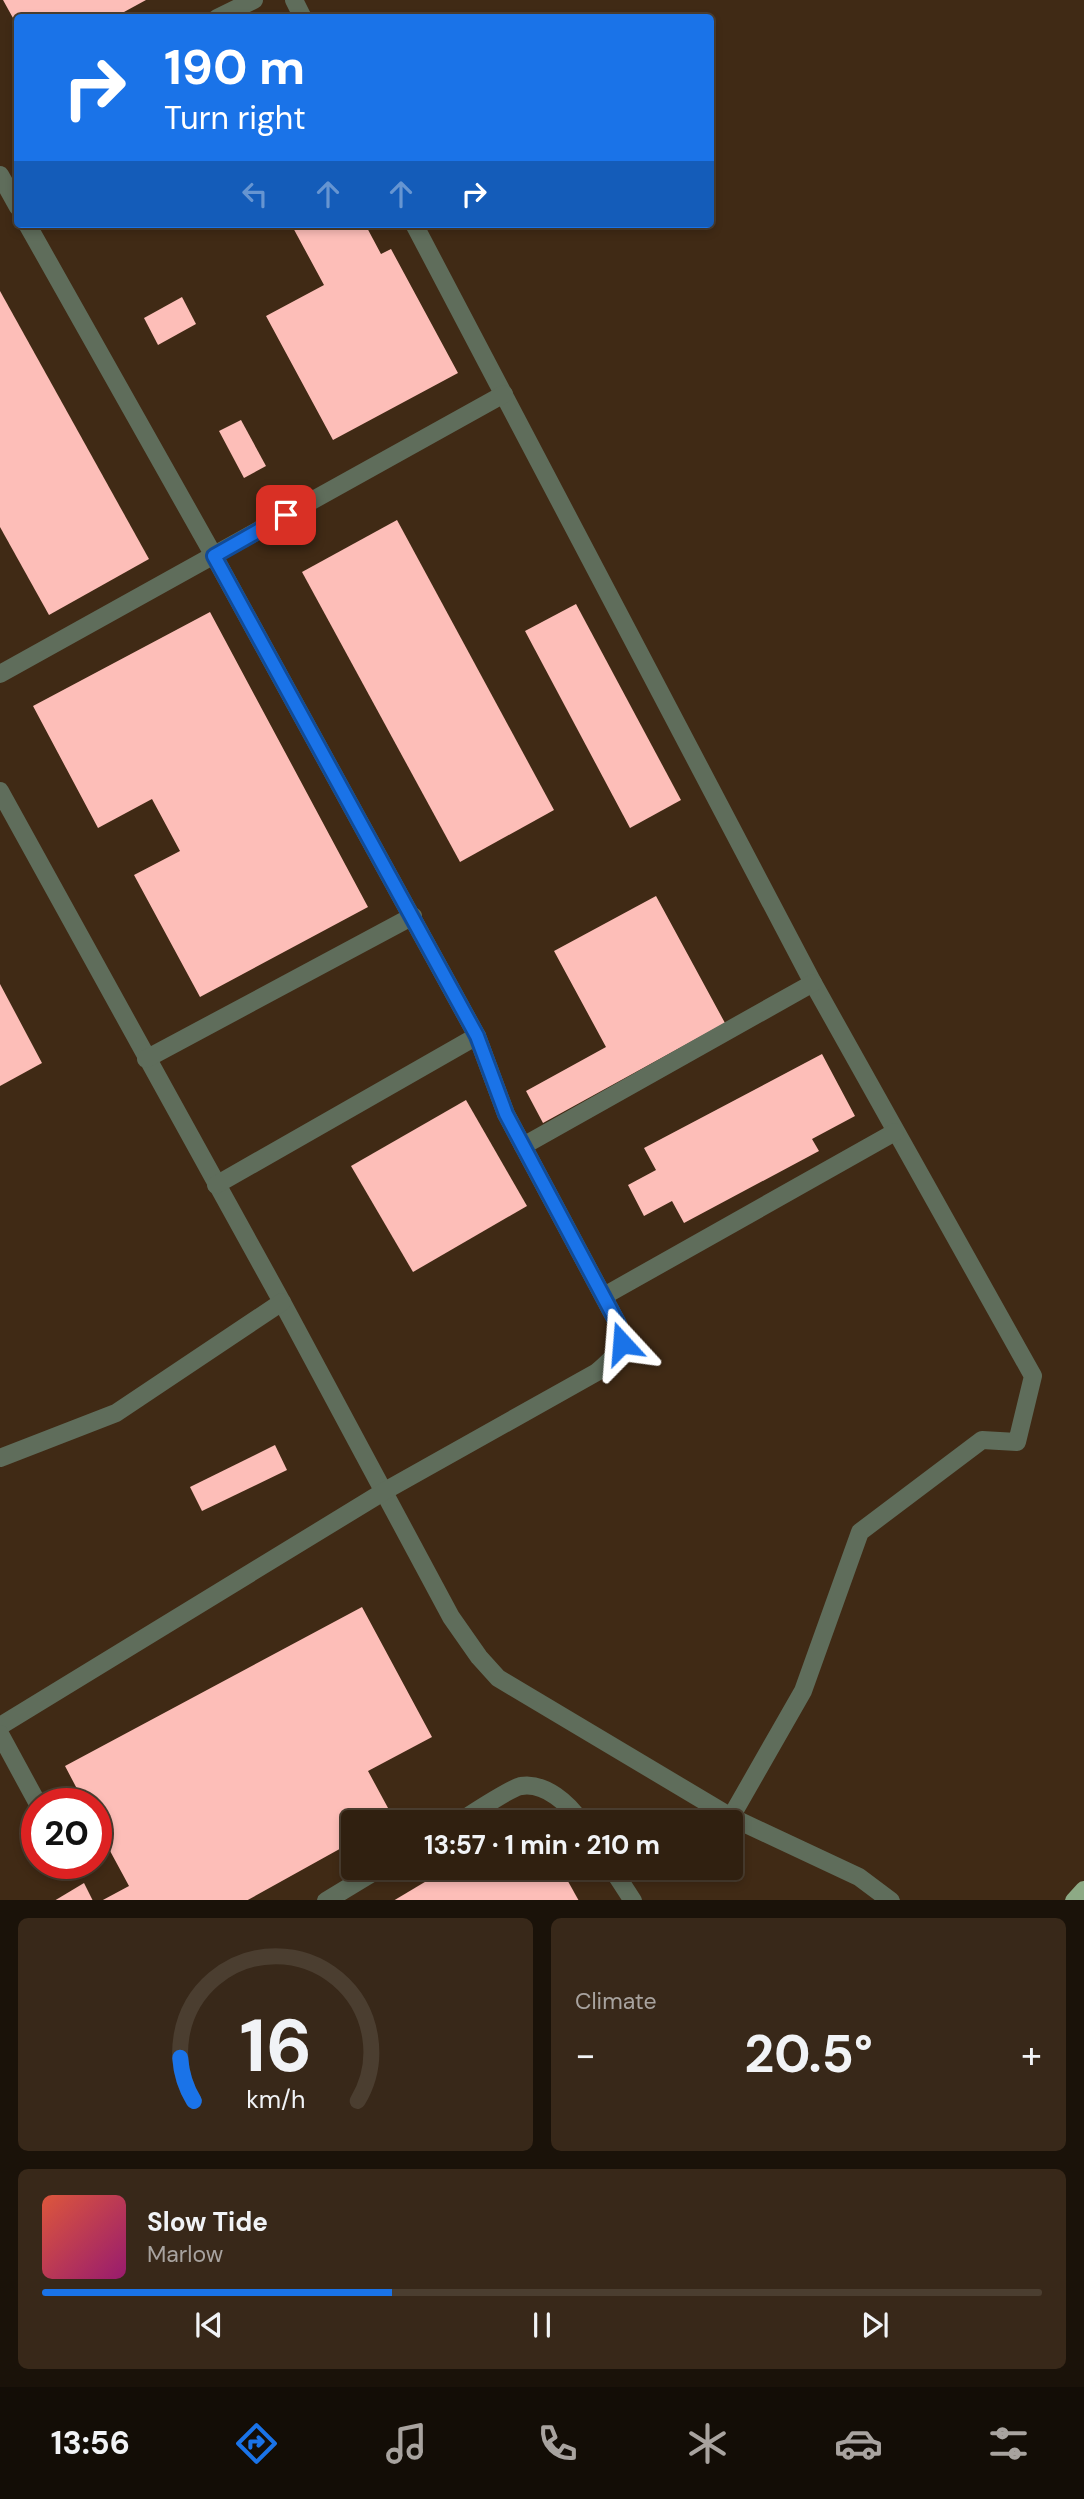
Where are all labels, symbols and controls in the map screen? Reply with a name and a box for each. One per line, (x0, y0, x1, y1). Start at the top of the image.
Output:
text: 190 m (164, 35, 305, 99)
icon: right (49, 42, 140, 133)
text: Turn right (164, 97, 306, 139)
icon: left (236, 175, 274, 213)
icon: ahead (309, 175, 347, 213)
icon: ahead (382, 175, 420, 213)
icon: right (455, 175, 493, 213)
pin (256, 485, 316, 545)
icon: arrive (267, 496, 305, 534)
position arrow (585, 1306, 659, 1380)
speed limit sign: 20 (21, 1788, 112, 1879)
text: 13:57 · 1 min · 210 m (424, 1828, 660, 1862)
text: Climate (575, 1986, 657, 2016)
text: 16 (239, 1999, 312, 2094)
text: 20.5° (744, 2020, 873, 2088)
text: − (575, 2030, 596, 2080)
text: + (1021, 2030, 1042, 2080)
text: km/h (246, 2082, 305, 2115)
text: Slow Tide (147, 2205, 268, 2239)
text: Marlow (147, 2239, 223, 2269)
icon: previous (190, 2306, 228, 2344)
icon: pause (523, 2306, 561, 2344)
icon: next (856, 2306, 894, 2344)
icon: directions (232, 2419, 281, 2468)
icon: music (382, 2419, 431, 2468)
icon: phone (533, 2419, 582, 2468)
icon: climate (683, 2419, 732, 2468)
icon: car (834, 2419, 883, 2468)
icon: filters (984, 2419, 1033, 2468)
text: 13:56 (51, 2422, 130, 2464)

